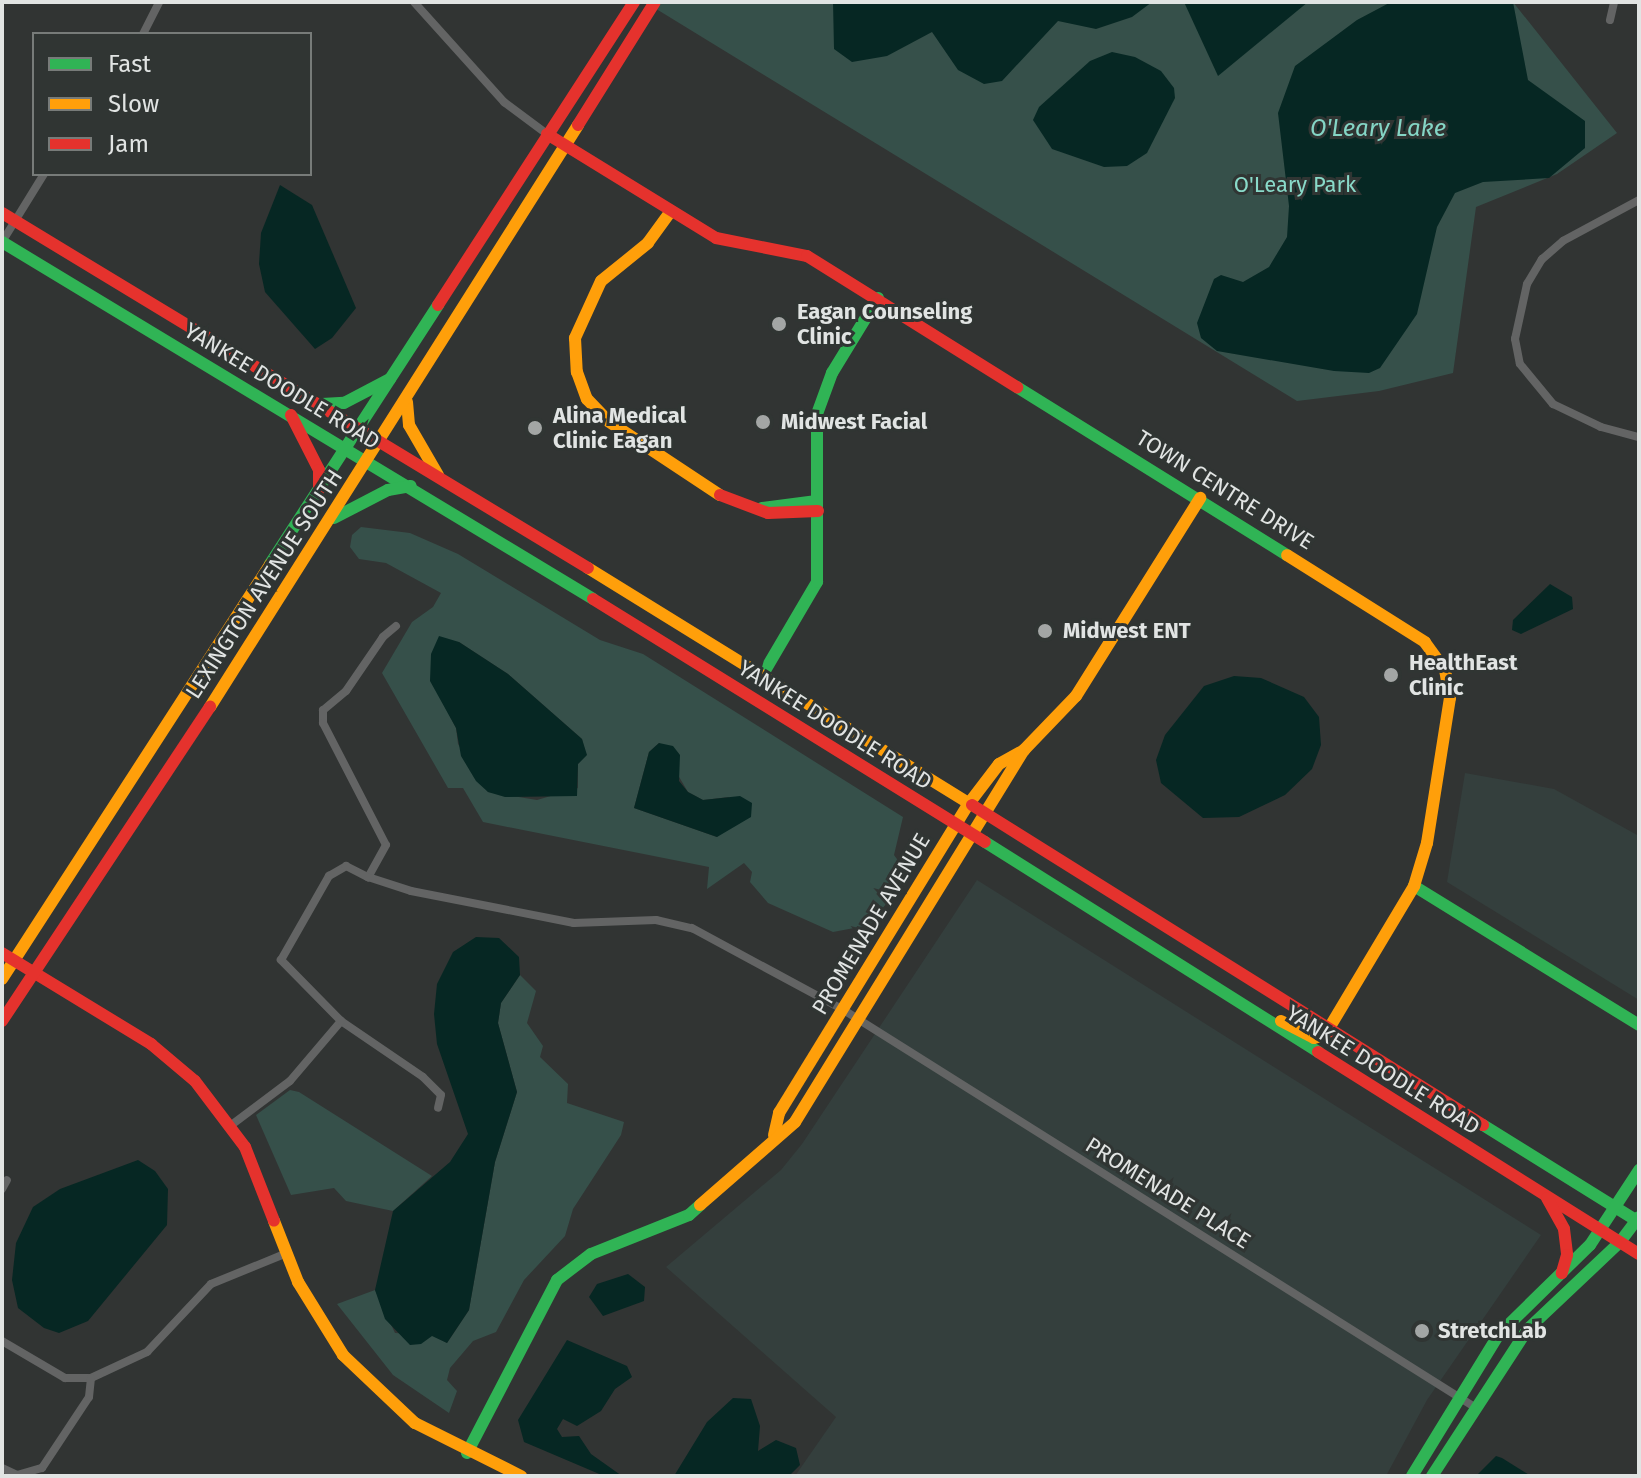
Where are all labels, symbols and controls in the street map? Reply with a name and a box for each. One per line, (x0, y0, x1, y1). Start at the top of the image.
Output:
legend (32, 32, 312, 176)
text: Fast (108, 50, 151, 78)
text: Slow (108, 90, 159, 118)
water label: O'Leary Lake (1310, 115, 1446, 143)
text: Jam (108, 130, 149, 158)
park label: O'Leary Park (1234, 172, 1356, 198)
place label: Eagan Counseling Clinic (797, 298, 972, 350)
marker: Eagan Counseling Clinic (768, 313, 790, 335)
street label: YANKEE DOODLE ROAD (180, 317, 384, 455)
place label: Alina Medical Clinic Eagan (553, 402, 686, 454)
place label: Midwest Facial (781, 409, 927, 435)
marker: Midwest Facial (752, 411, 774, 433)
marker: Alina Medical Clinic Eagan (524, 417, 546, 439)
street label: TOWN CENTRE DRIVE (1131, 425, 1319, 555)
street label: LEXINGTON AVENUE SOUTH (180, 464, 348, 704)
place label: Midwest ENT (1063, 618, 1191, 644)
marker: Midwest ENT (1034, 620, 1056, 642)
place label: HealthEast Clinic (1409, 649, 1517, 700)
street label: YANKEE DOODLE ROAD (733, 655, 937, 795)
marker: HealthEast Clinic (1380, 664, 1402, 686)
street label: PROMENADE AVENUE (806, 829, 936, 1019)
street label: YANKEE DOODLE ROAD (1281, 1000, 1485, 1140)
street label: PROMENADE PLACE (1081, 1132, 1255, 1254)
place label: StretchLab (1438, 1318, 1547, 1344)
marker: StretchLab (1413, 1322, 1431, 1340)

